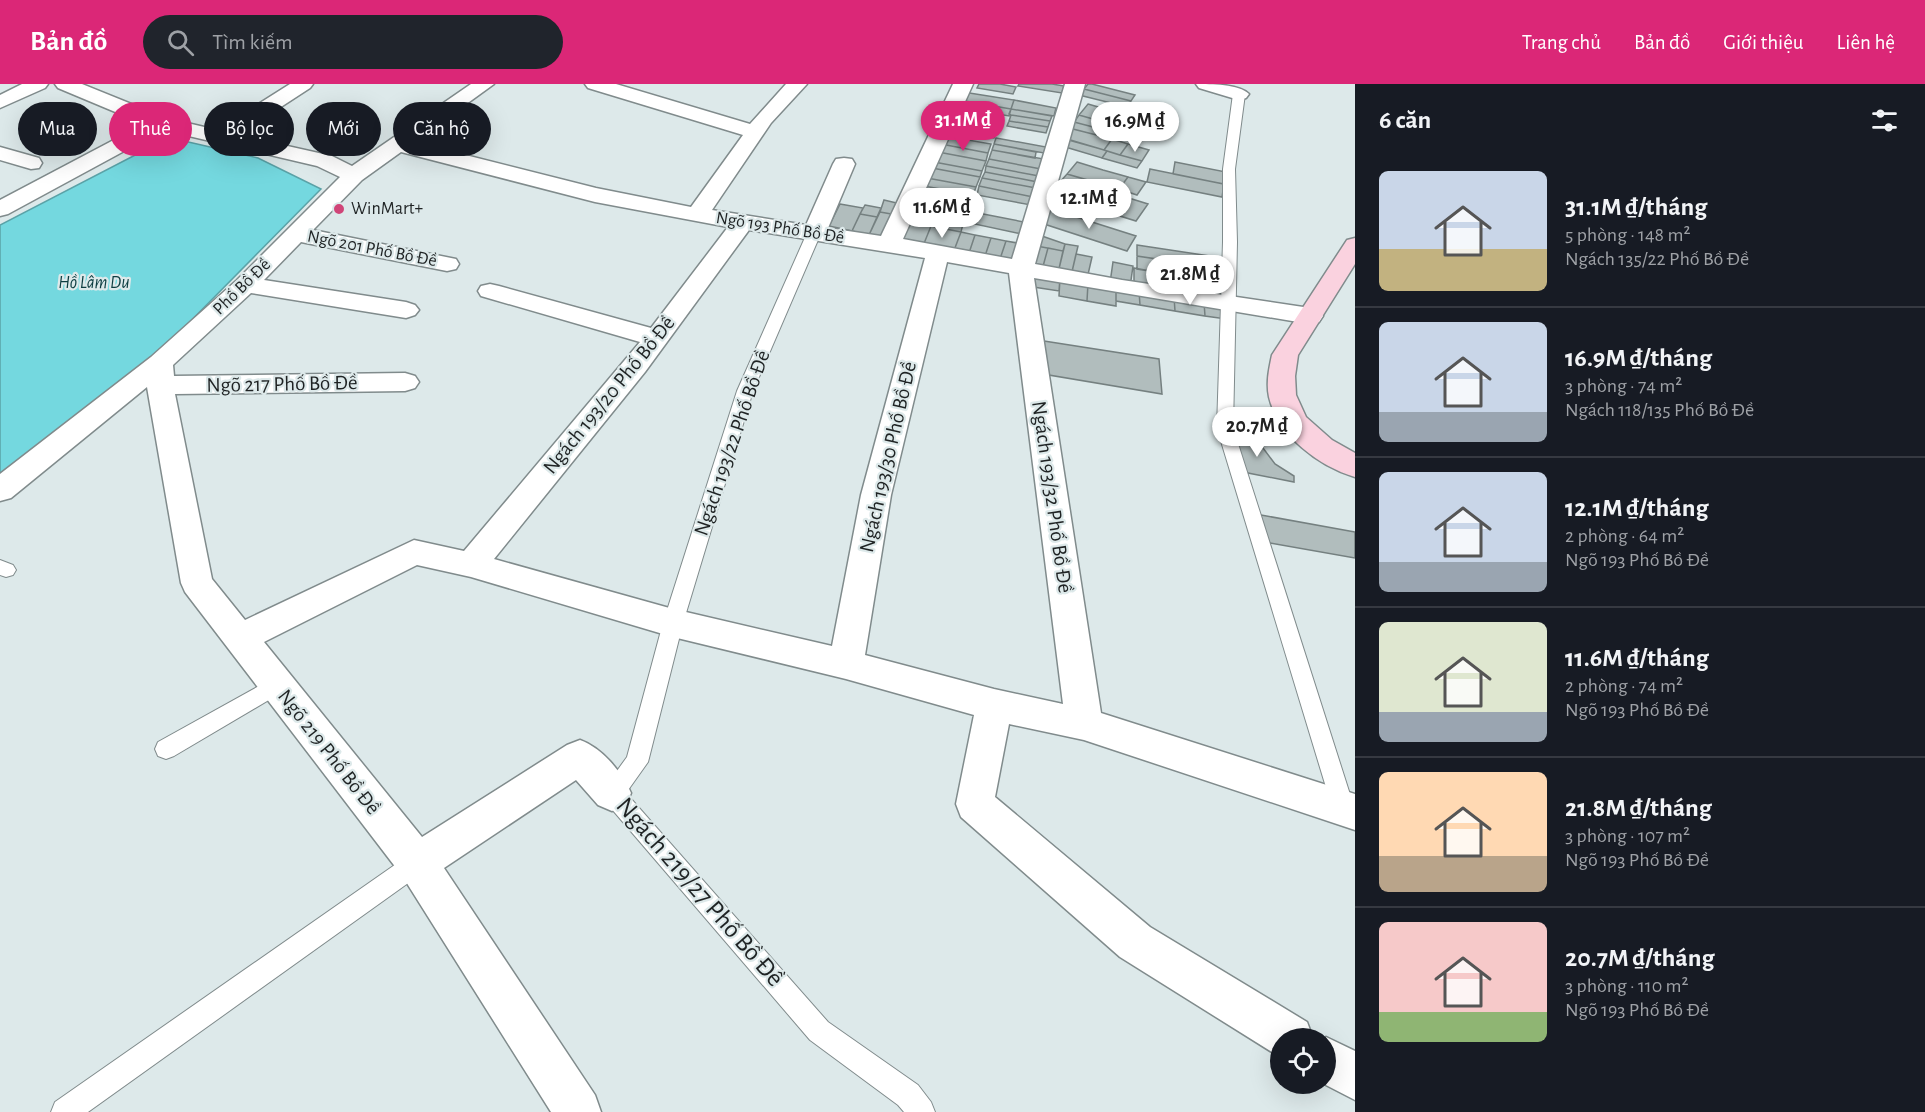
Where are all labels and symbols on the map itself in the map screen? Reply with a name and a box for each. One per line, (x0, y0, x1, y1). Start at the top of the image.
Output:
pin: 31.1M ₫ (908, 101, 1018, 152)
pin: 16.9M ₫ (1080, 102, 1190, 153)
pin: 12.1M ₫ (1034, 179, 1144, 230)
pin: 11.6M ₫ (887, 188, 997, 239)
place label: WinMart+ (351, 200, 423, 218)
marker: WinMart+ (332, 202, 346, 216)
street label: Ngõ 193 Phố Bồ Đề (715, 208, 846, 247)
street label: Ngõ 201 Phố Bồ Đề (306, 227, 438, 270)
street label: Phố Bồ Đề (209, 255, 274, 319)
pin: 21.8M ₫ (1135, 255, 1245, 306)
water label: Hồ Lâm Du (58, 273, 130, 292)
street label: Ngách 193/20 Phố Bồ Đề (539, 312, 679, 478)
street label: Ngách 193/22 Phố Bồ Đề (690, 348, 774, 538)
street label: Ngách 193/30 Phố Bồ Đề (856, 360, 920, 554)
street label: Ngõ 217 Phố Bồ Đề (206, 372, 358, 396)
street label: Ngách 193/32 Phố Bồ Đề (1028, 400, 1076, 594)
pin: 20.7M ₫ (1202, 407, 1312, 458)
street label: Ngõ 219 Phố Bồ Đề (274, 686, 384, 818)
street label: Ngách 219/27 Phố Bồ Đề (611, 793, 789, 991)

